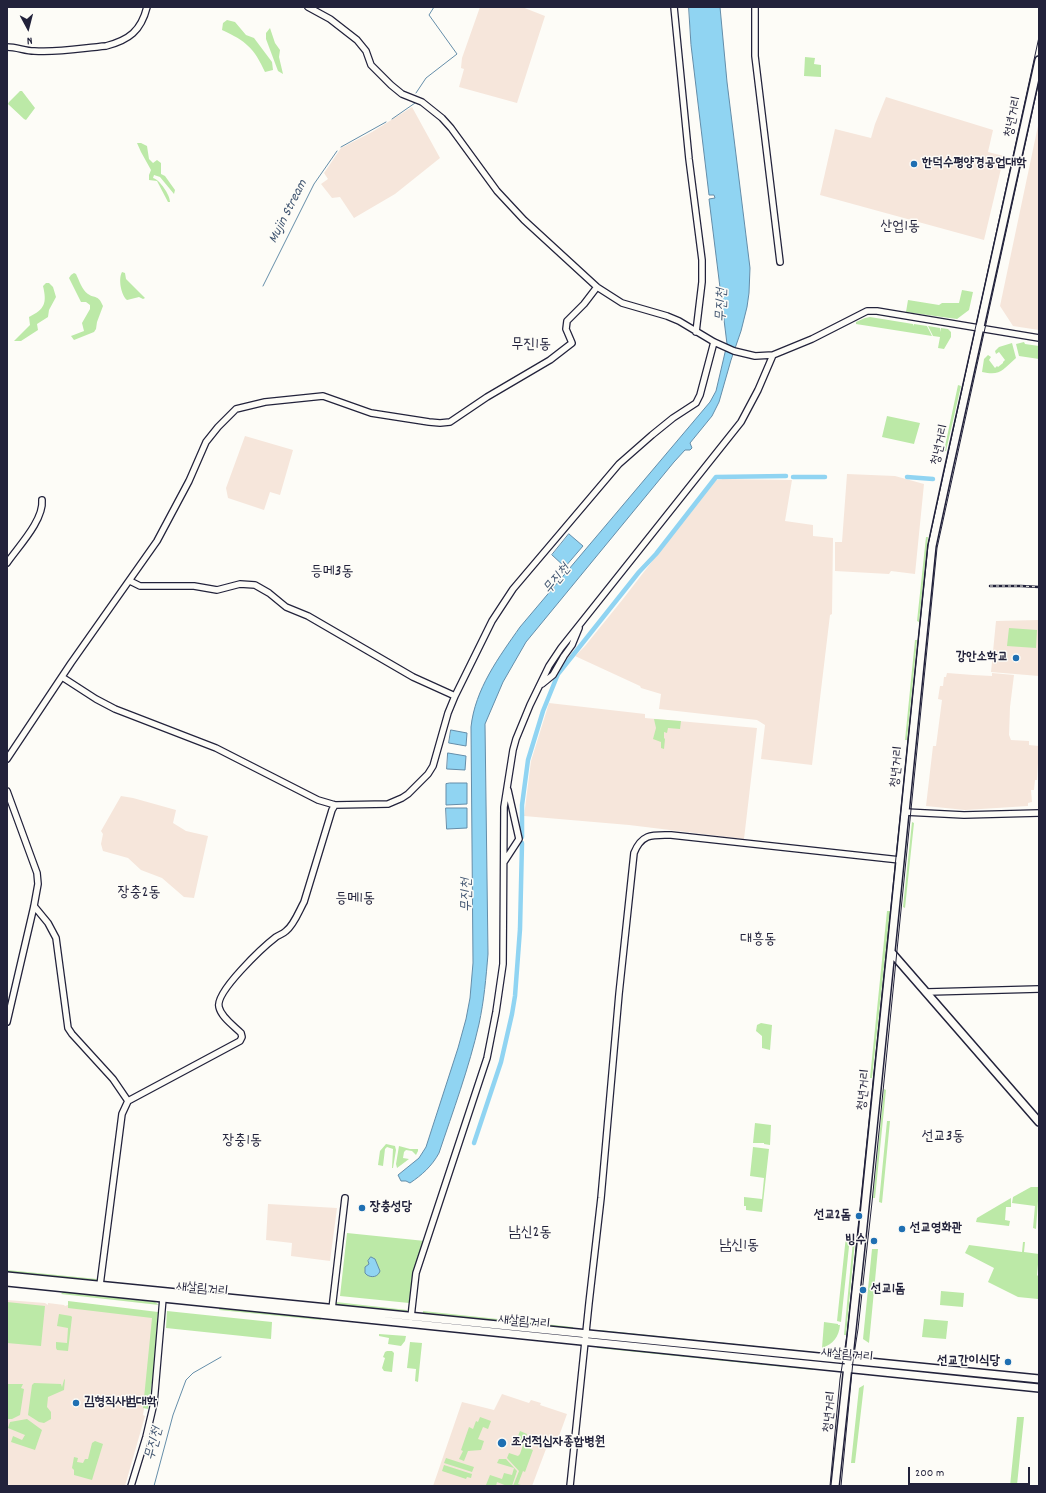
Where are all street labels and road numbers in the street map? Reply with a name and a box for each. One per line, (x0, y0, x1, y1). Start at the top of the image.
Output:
street label: 청년거리 (1002, 95, 1026, 139)
street label: 청년거리 (929, 423, 953, 467)
street label: 청년거리 (888, 745, 908, 789)
street label: 청년거리 (855, 1068, 875, 1112)
street label: 새살림거리 (175, 1280, 229, 1300)
street label: 새살림거리 (497, 1313, 551, 1333)
street label: 새살림거리 (820, 1346, 874, 1366)
street label: 청년거리 (821, 1390, 841, 1434)

